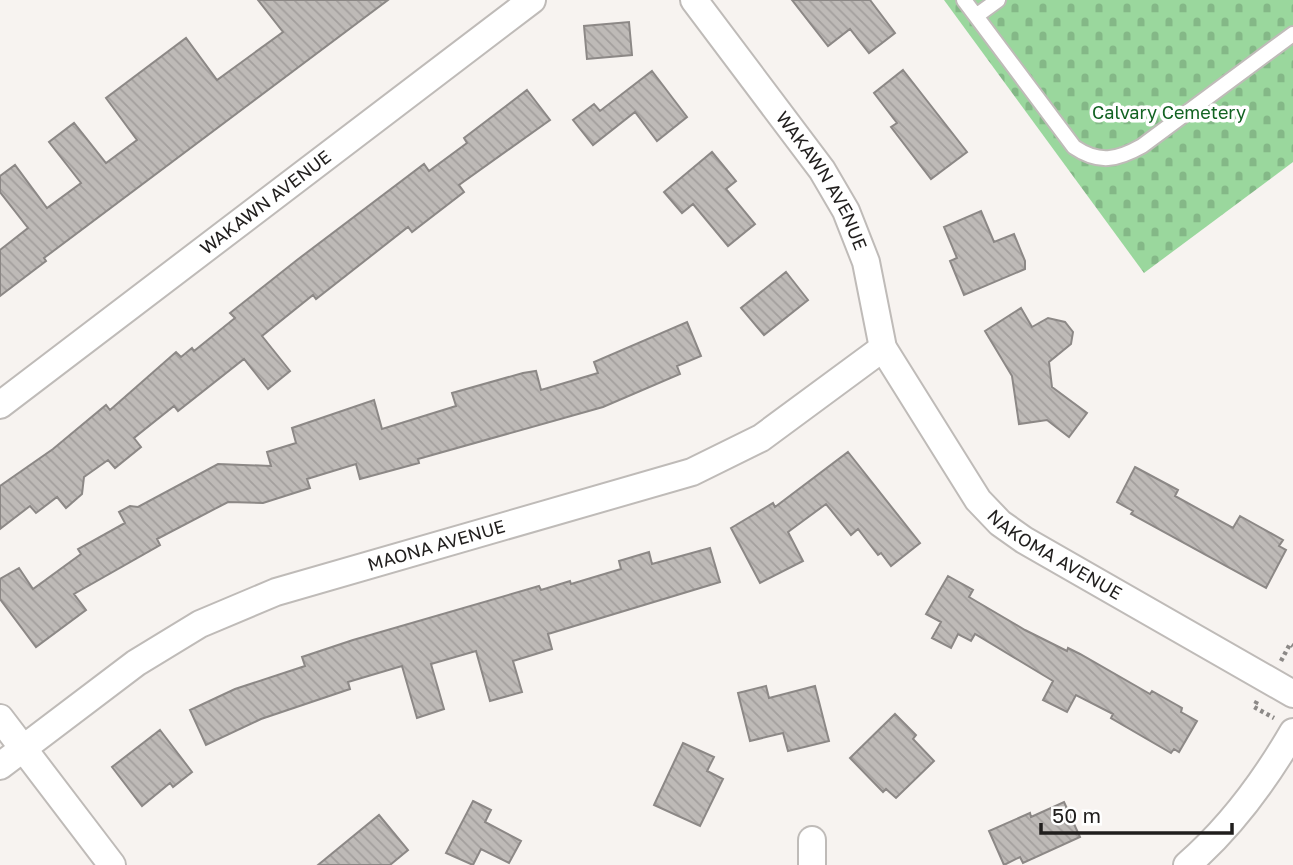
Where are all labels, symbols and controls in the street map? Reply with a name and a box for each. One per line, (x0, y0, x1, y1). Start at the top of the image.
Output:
park label: Calvary Cemetery (1092, 101, 1246, 123)
street label: WAKAWN AVENUE (772, 107, 872, 253)
street label: WAKAWN AVENUE (195, 145, 335, 259)
street label: NAKOMA AVENUE (983, 505, 1126, 604)
street label: MAONA AVENUE (365, 514, 507, 575)
scale bar (1041, 792, 1232, 836)
text: 50 m (1052, 802, 1101, 828)

